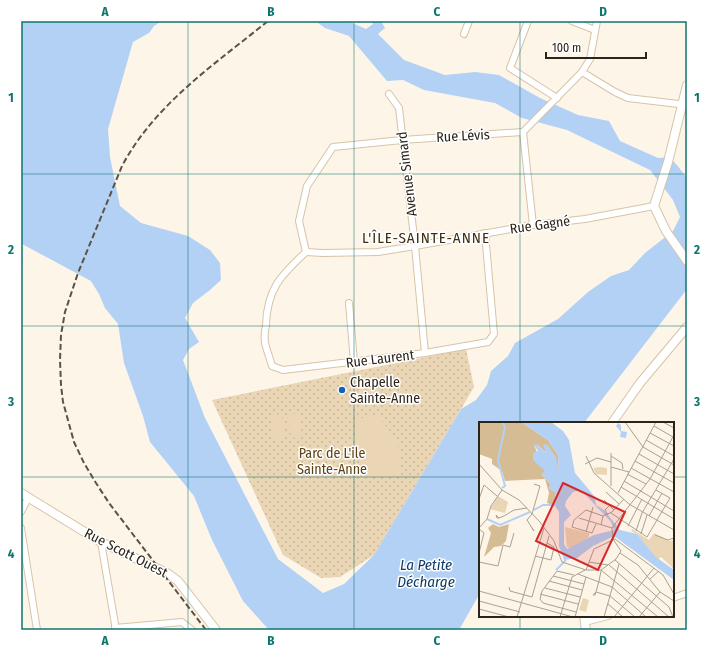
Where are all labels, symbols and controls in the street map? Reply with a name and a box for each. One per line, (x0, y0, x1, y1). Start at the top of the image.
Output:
text: A (100, 4, 109, 19)
text: B (267, 4, 275, 19)
text: C (434, 4, 441, 19)
text: D (599, 4, 607, 19)
scale bar (546, 34, 646, 60)
text: 100 m (552, 41, 581, 55)
text: 1 (8, 90, 14, 105)
text: 1 (694, 90, 700, 105)
street label: Rue Lévis (436, 126, 490, 146)
street label: Avenue Simard (393, 131, 421, 217)
street label: Rue Gagné (509, 212, 571, 238)
district label: L'ÎLE-SAINTE-ANNE (362, 229, 490, 247)
text: 2 (7, 242, 14, 257)
text: 2 (693, 242, 700, 257)
street label: Rue Laurent (345, 346, 416, 372)
place label: Chapelle Sainte-Anne (350, 374, 420, 407)
marker: Chapelle Sainte-Anne (337, 385, 347, 395)
text: 3 (7, 394, 14, 409)
text: 3 (693, 394, 700, 409)
inset map (479, 422, 674, 617)
park label: Parc de L'ile Sainte-Anne (297, 445, 367, 478)
street label: Rue Scott Ouest (81, 525, 171, 581)
text: 4 (8, 546, 15, 561)
text: 4 (694, 546, 701, 561)
water label: La Petite Décharge (397, 556, 455, 591)
text: A (100, 633, 109, 648)
text: B (267, 633, 275, 648)
text: C (434, 633, 441, 648)
text: D (599, 633, 607, 648)

